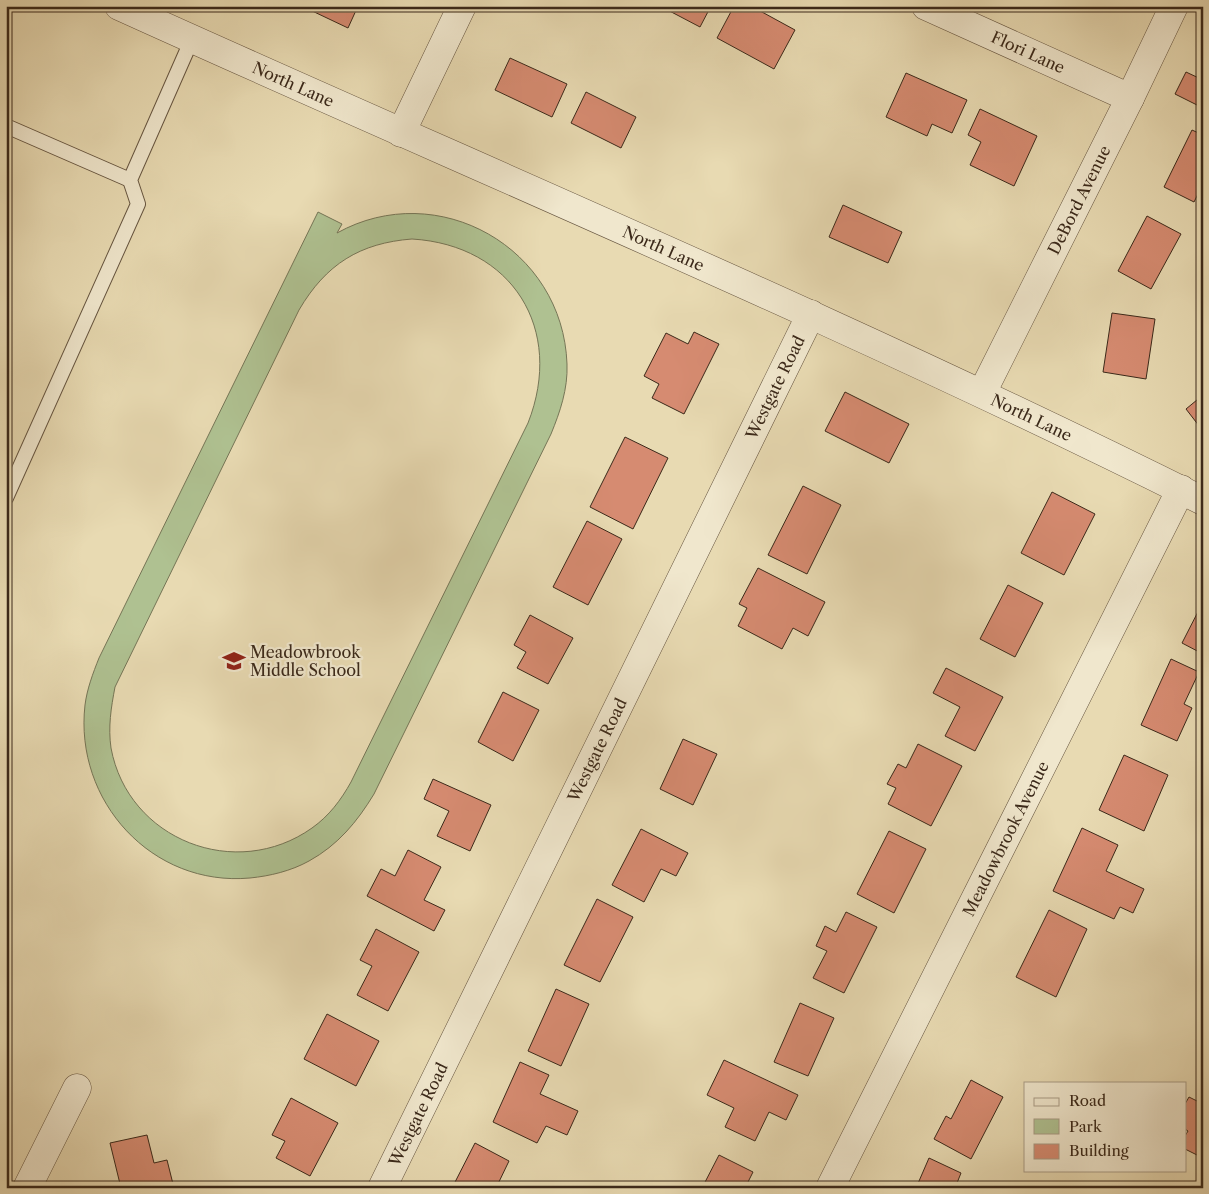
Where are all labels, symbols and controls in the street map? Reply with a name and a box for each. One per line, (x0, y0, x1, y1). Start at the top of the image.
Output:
street label: Flori Lane (988, 27, 1068, 77)
street label: North Lane (249, 57, 337, 111)
street label: DeBord Avenue (1043, 142, 1115, 258)
street label: North Lane (620, 221, 707, 275)
street label: Westgate Road (741, 332, 809, 443)
street label: North Lane (988, 390, 1075, 445)
place label: Meadowbrook Middle School (250, 642, 361, 680)
school or university icon: Meadowbrook Middle School (221, 648, 247, 674)
street label: Westgate Road (563, 695, 631, 806)
street label: Meadowbrook Avenue (958, 758, 1053, 919)
street label: Westgate Road (384, 1059, 452, 1170)
legend (1024, 1082, 1186, 1172)
text: Road (1069, 1091, 1106, 1110)
text: Park (1069, 1117, 1103, 1136)
text: Building (1069, 1141, 1129, 1160)

